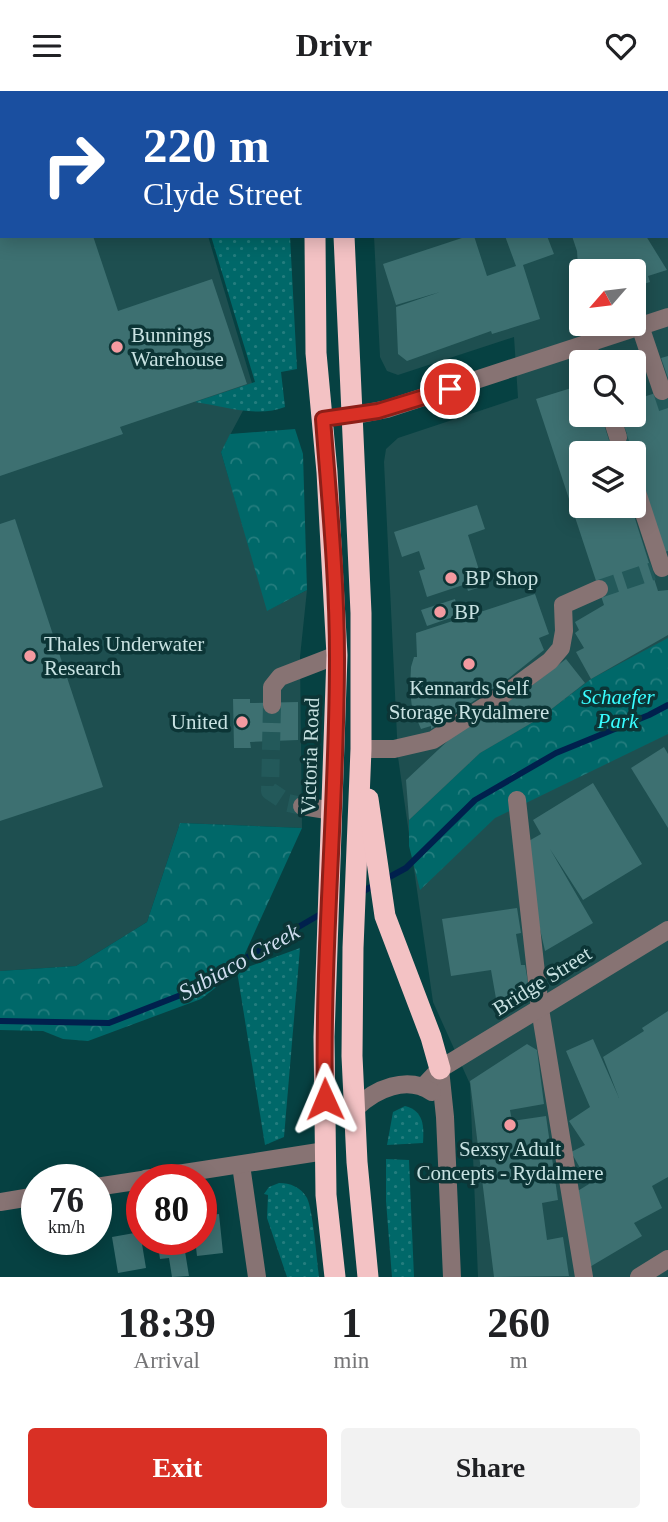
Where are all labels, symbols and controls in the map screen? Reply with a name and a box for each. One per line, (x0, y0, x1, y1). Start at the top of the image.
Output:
icon: menu (28, 27, 66, 65)
text: Drivr (296, 27, 372, 63)
icon: heart (602, 27, 640, 65)
text: 220 m (143, 118, 270, 173)
icon: right (28, 119, 119, 210)
text: Clyde Street (143, 176, 302, 212)
north arrow (569, 259, 646, 336)
map controls (569, 259, 646, 518)
place label: Bunnings Warehouse (131, 323, 224, 371)
marker: Bunnings Warehouse (109, 339, 125, 355)
button: search (569, 350, 646, 427)
pin (420, 359, 480, 419)
icon: arrive (431, 370, 469, 408)
button: layers (569, 441, 646, 518)
place label: BP Shop (465, 566, 538, 590)
marker: BP Shop (443, 570, 459, 586)
place label: BP (454, 600, 480, 624)
marker: BP (432, 604, 448, 620)
place label: Thales Underwater Research (44, 632, 204, 680)
marker: Thales Underwater Research (22, 648, 38, 664)
marker: Kennards Self Storage Rydalmere (461, 656, 477, 672)
place label: Kennards Self Storage Rydalmere (389, 676, 549, 724)
park label: Schaefer Park (581, 685, 656, 733)
street label: Victoria Road (296, 697, 324, 815)
place label: United (171, 710, 228, 734)
marker: United (234, 714, 250, 730)
water label: Subiaco Creek (174, 918, 304, 1005)
street label: Bridge Street (488, 941, 596, 1021)
position arrow (288, 1062, 362, 1136)
marker: Sexsy Adult Concepts - Rydalmere (502, 1117, 518, 1133)
place label: Sexsy Adult Concepts - Rydalmere (417, 1137, 603, 1185)
speed limit sign: 80 (126, 1164, 217, 1255)
text: 76 (49, 1181, 84, 1220)
text: km/h (48, 1217, 85, 1237)
text: 18:39 (118, 1300, 216, 1346)
text: 1 (341, 1300, 362, 1346)
text: 260 (487, 1300, 550, 1346)
text: Arrival (134, 1348, 200, 1373)
text: min (334, 1348, 369, 1373)
text: m (510, 1348, 528, 1373)
button: Exit (28, 1428, 327, 1508)
button: Share (341, 1428, 640, 1508)

